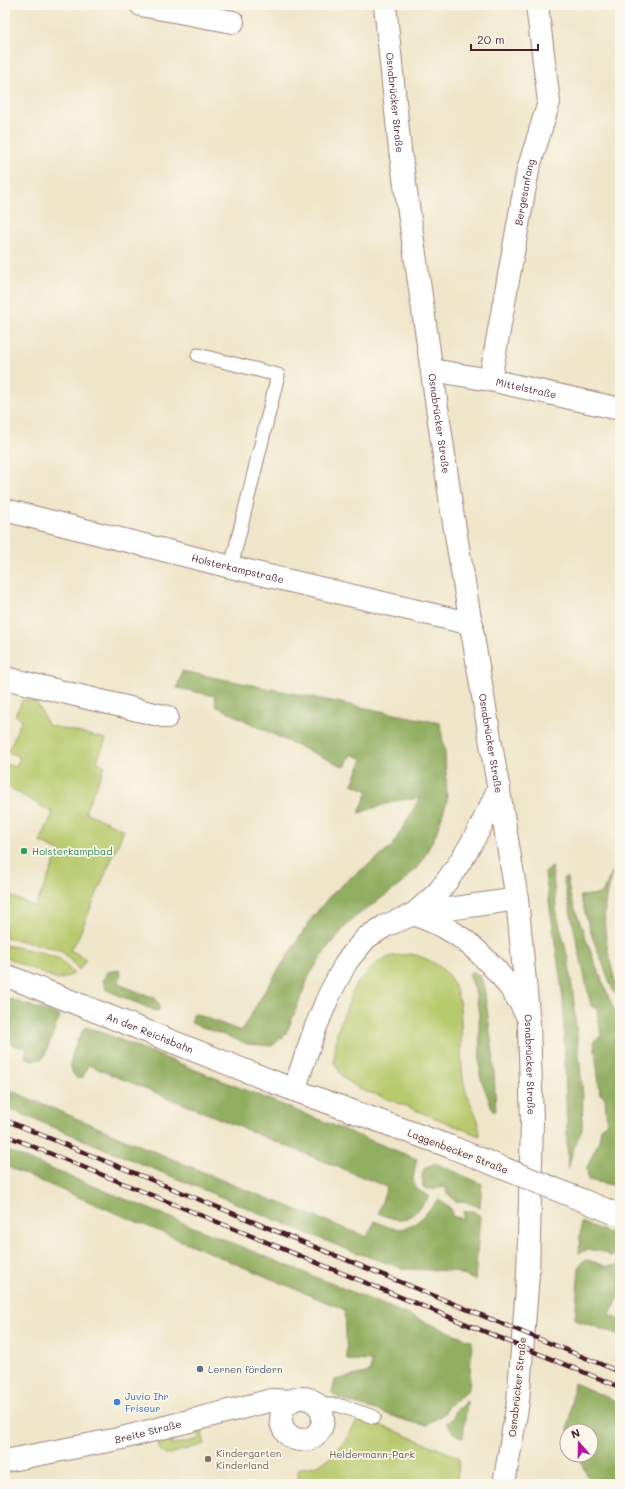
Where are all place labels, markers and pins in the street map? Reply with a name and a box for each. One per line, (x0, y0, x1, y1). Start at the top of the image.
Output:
place label: Holsterkampbad (32, 844, 113, 858)
marker: Holsterkampbad (19, 846, 29, 856)
place label: Lernen fördern (208, 1362, 282, 1376)
marker: Lernen fördern (195, 1364, 205, 1374)
place label: Juvio Ihr Friseur (125, 1389, 168, 1415)
marker: Juvio Ihr Friseur (112, 1397, 122, 1407)
place label: Kindergarten Kinderland (216, 1446, 281, 1472)
marker: Kindergarten Kinderland (203, 1454, 213, 1464)

